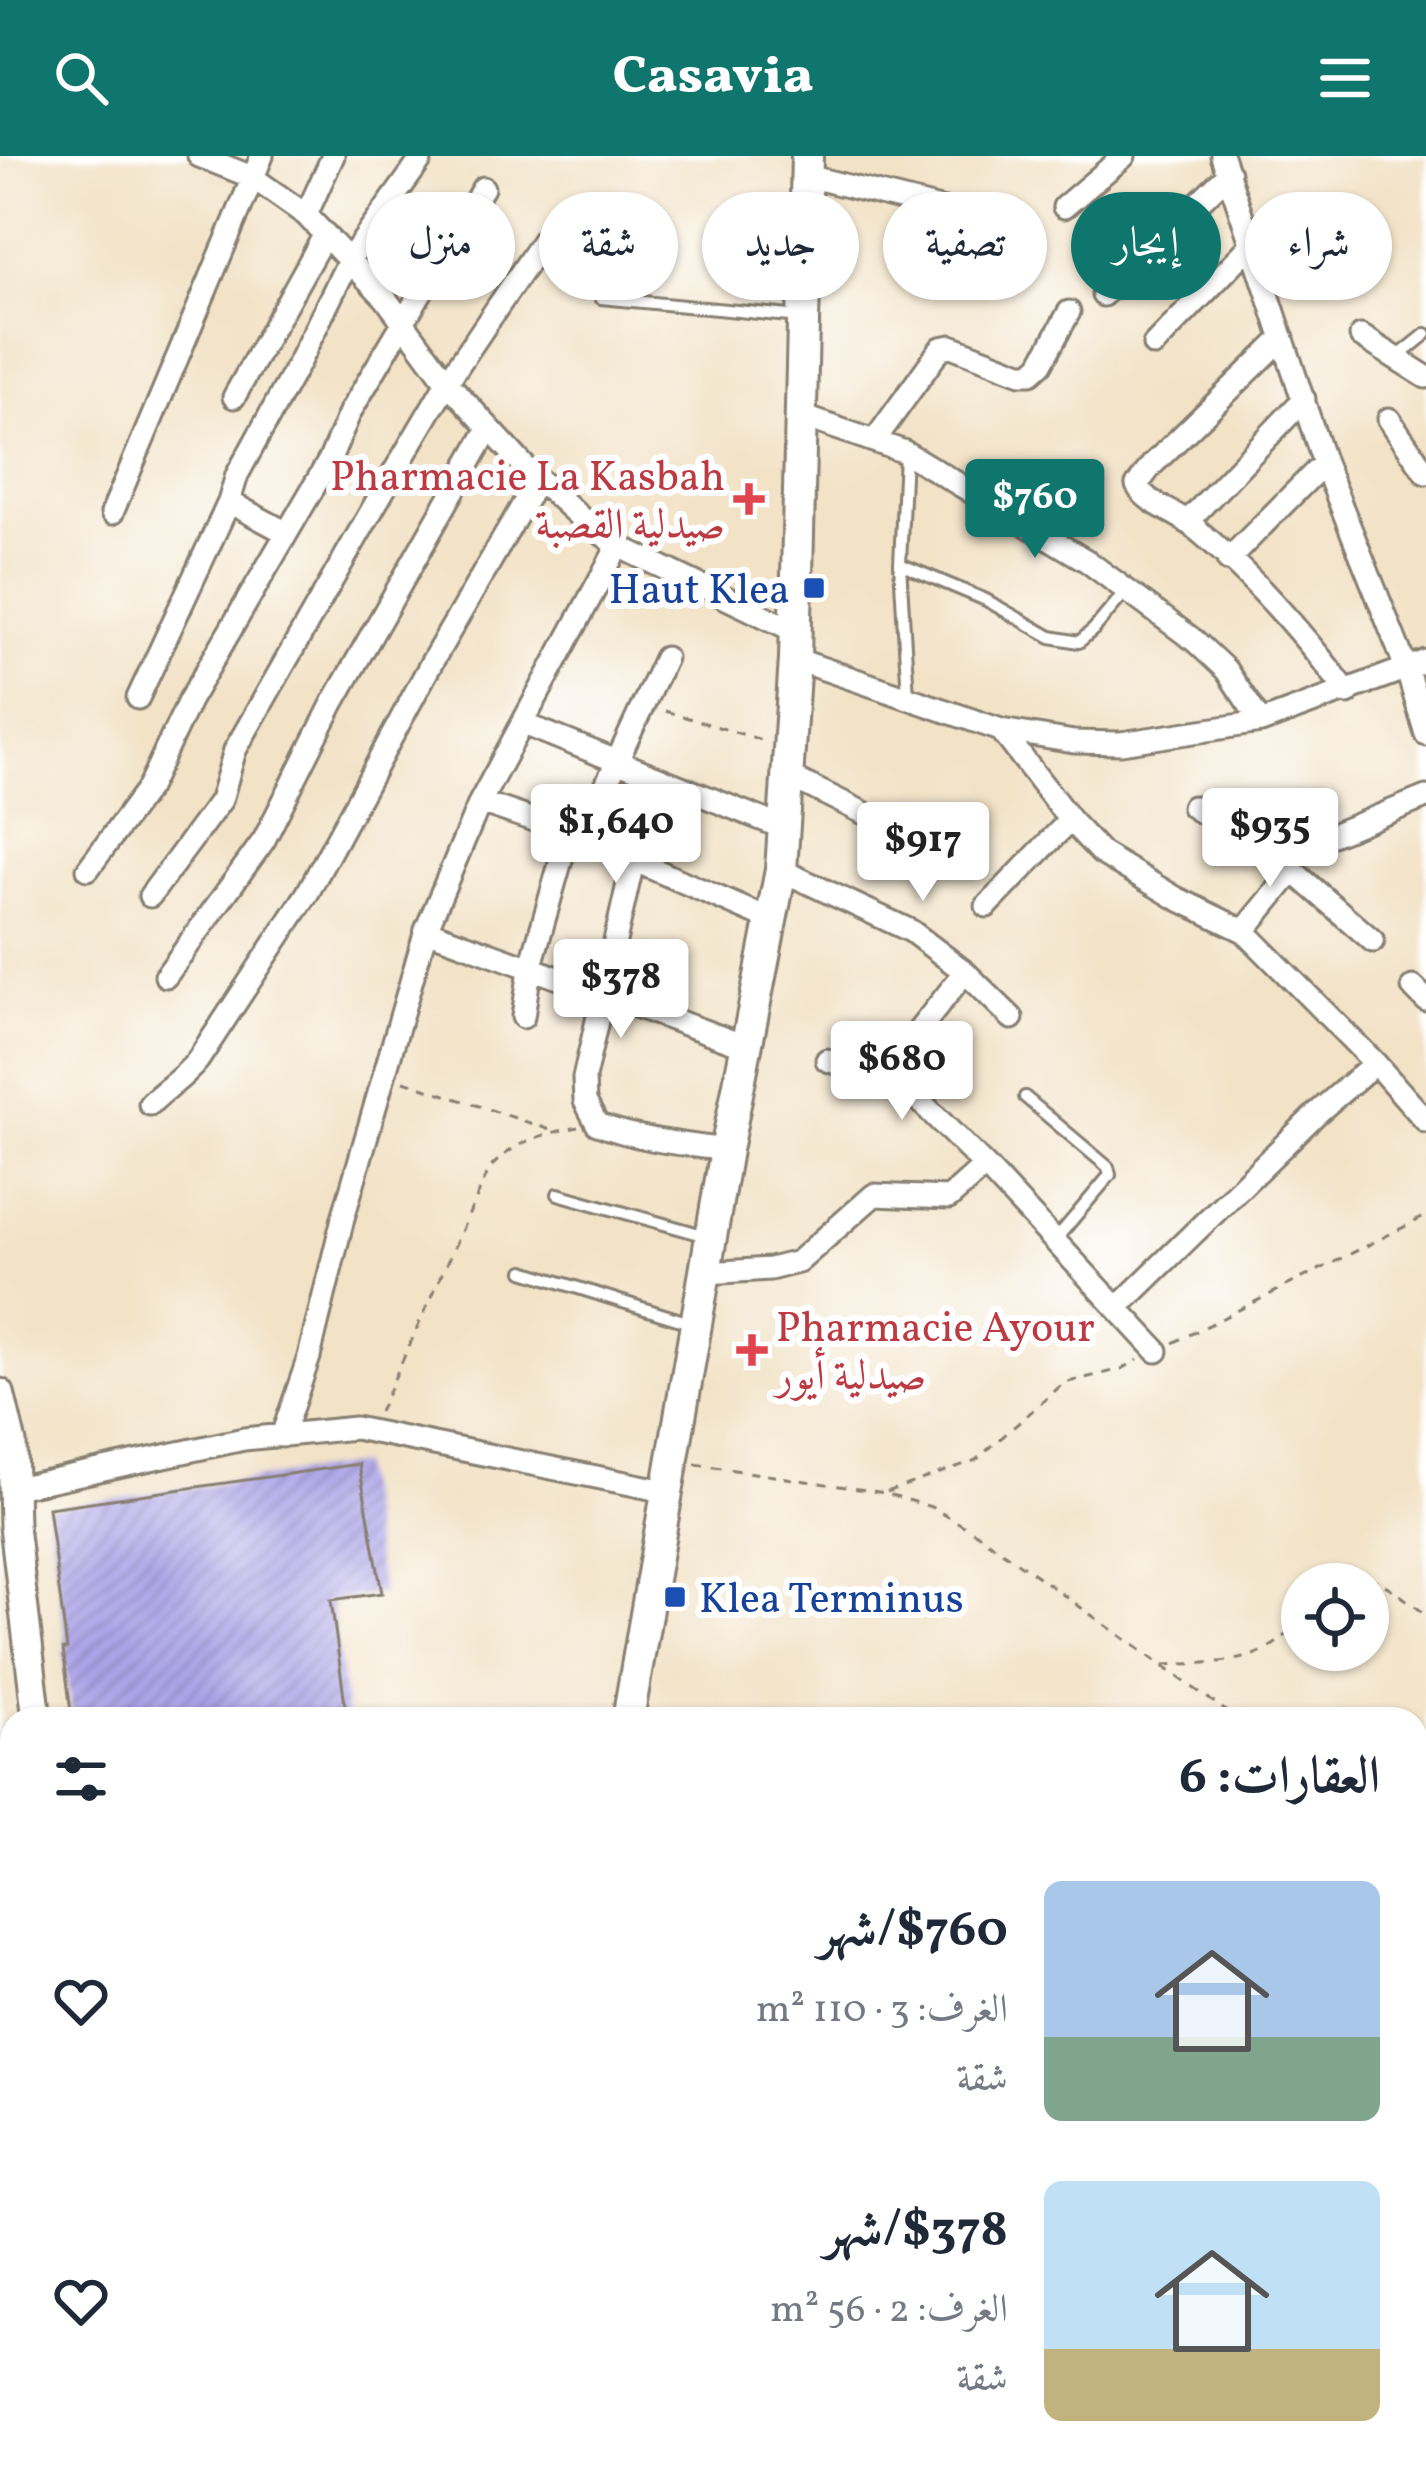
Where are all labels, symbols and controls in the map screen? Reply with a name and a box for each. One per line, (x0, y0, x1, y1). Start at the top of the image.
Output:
text: Casavia (612, 41, 814, 116)
icon: search (48, 45, 114, 111)
icon: menu (1312, 45, 1378, 111)
chip: منزل (366, 192, 515, 300)
chip: شقة (539, 192, 678, 300)
chip: جديد (702, 192, 859, 300)
chip: تصفية (883, 192, 1047, 300)
chip: إيجار (1071, 192, 1221, 300)
chip: شراء (1245, 192, 1392, 300)
place label: Pharmacie La Kasbah صيدلية القصبة (330, 450, 725, 557)
pin: $760 (964, 459, 1106, 561)
text: $760 (992, 471, 1078, 525)
marker: Pharmacie La Kasbah صيدلية القصبة (736, 486, 762, 512)
place label: Haut Klea (609, 563, 790, 622)
marker: Haut Klea (801, 575, 827, 601)
pin: $1,640 (518, 784, 714, 886)
pin: $935 (1199, 788, 1341, 890)
text: $1,640 (558, 796, 674, 850)
text: $935 (1229, 800, 1311, 854)
pin: $917 (852, 802, 994, 904)
text: $917 (884, 814, 962, 868)
pin: $378 (550, 939, 692, 1041)
text: $378 (581, 951, 662, 1005)
pin: $680 (831, 1021, 973, 1123)
text: $680 (858, 1033, 946, 1087)
place label: Pharmacie Ayour صيدلية أيور (772, 1301, 1095, 1408)
marker: Pharmacie Ayour صيدلية أيور (739, 1337, 765, 1363)
map controls (1281, 1563, 1389, 1671)
button: locate (1281, 1563, 1389, 1671)
place label: Klea Terminus (699, 1572, 964, 1631)
marker: Klea Terminus (662, 1584, 688, 1610)
text: العقارات: 6 (1179, 1743, 1380, 1814)
icon: filters (48, 1746, 114, 1812)
text: $760/شهر (818, 1896, 1008, 1967)
icon: home (1140, 1929, 1284, 2073)
icon: heart (48, 1968, 114, 2034)
text: الغرف: 3 · 110 m² (756, 1984, 1008, 2038)
text: شقة (956, 2053, 1008, 2107)
text: $378/شهر (824, 2196, 1008, 2267)
icon: home (1140, 2229, 1284, 2373)
icon: heart (48, 2268, 114, 2334)
text: الغرف: 2 · 56 m² (770, 2284, 1008, 2338)
text: شقة (956, 2353, 1008, 2407)

